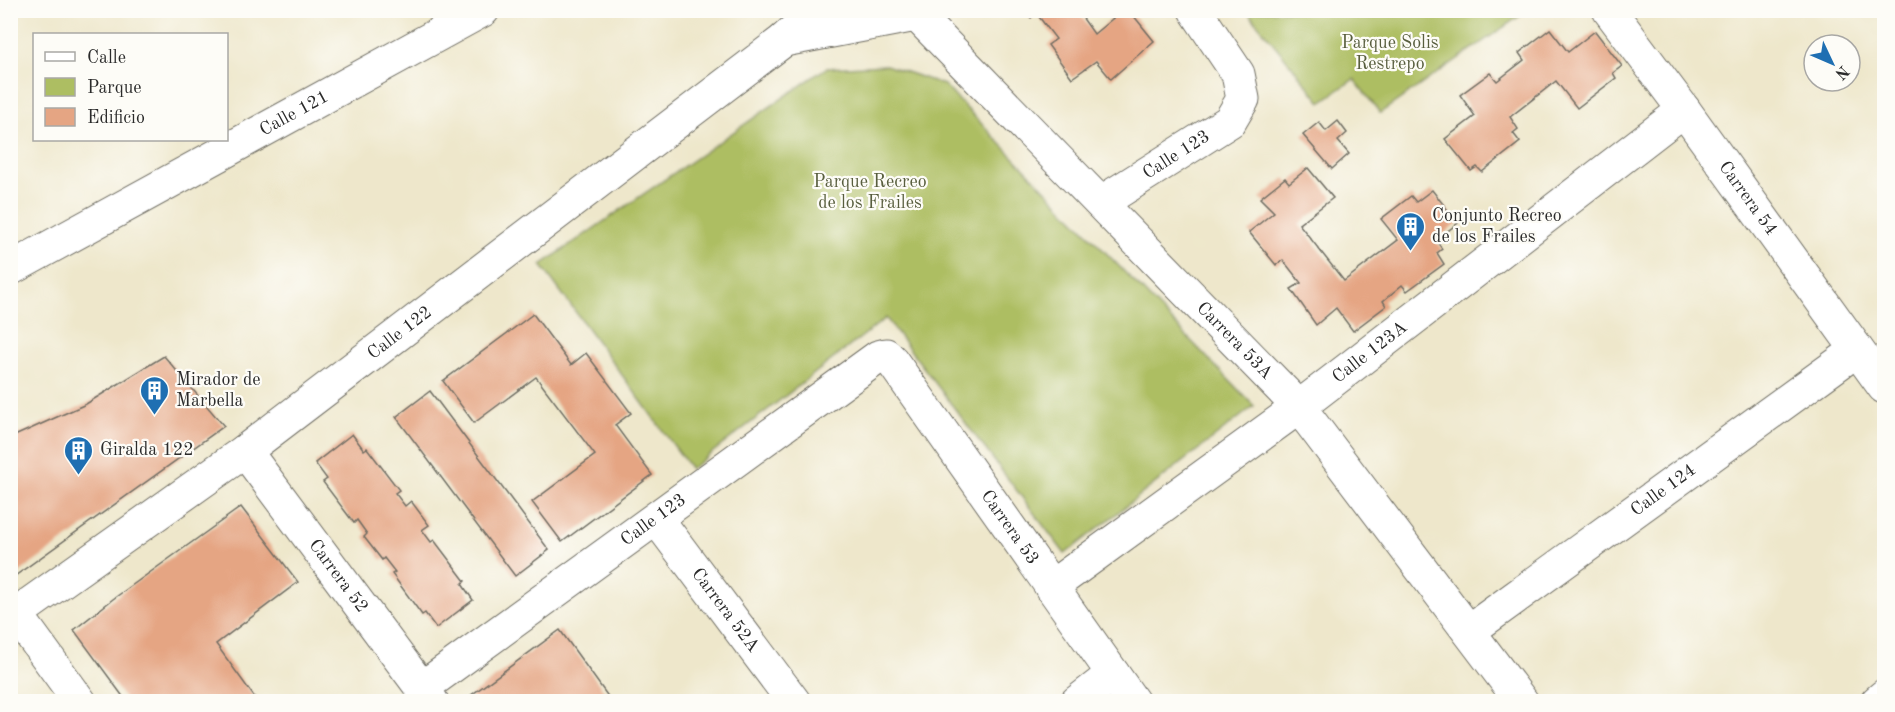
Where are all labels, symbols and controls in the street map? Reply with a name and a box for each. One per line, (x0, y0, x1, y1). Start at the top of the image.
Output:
legend (33, 33, 228, 141)
north arrow (1802, 33, 1862, 93)
park label: Parque Solis Restrepo (1341, 34, 1439, 73)
text: Calle (87, 49, 126, 67)
text: N (1831, 62, 1851, 83)
text: Parque (87, 79, 142, 97)
street label: Calle 121 (257, 87, 332, 139)
text: Edificio (87, 109, 145, 127)
street label: Calle 123 (1140, 127, 1213, 183)
street label: Carrera 54 (1715, 158, 1780, 239)
park label: Parque Recreo de los Frailes (813, 173, 927, 212)
place label: Conjunto Recreo de los Frailes (1432, 207, 1562, 246)
building icon: Conjunto Recreo de los Frailes (1395, 210, 1427, 252)
street label: Carrera 53A (1193, 299, 1276, 383)
street label: Calle 122 (364, 303, 435, 363)
street label: Calle 123A (1329, 318, 1411, 387)
place label: Mirador de Marbella (176, 371, 261, 410)
building icon: Mirador de Marbella (139, 374, 171, 416)
building icon: Giralda 122 (63, 434, 95, 476)
place label: Giralda 122 (100, 441, 194, 459)
street label: Calle 124 (1628, 461, 1699, 520)
street label: Carrera 53 (977, 487, 1042, 568)
street label: Calle 123 (618, 491, 689, 549)
street label: Carrera 52 (305, 536, 371, 616)
street label: Carrera 52A (688, 565, 763, 656)

